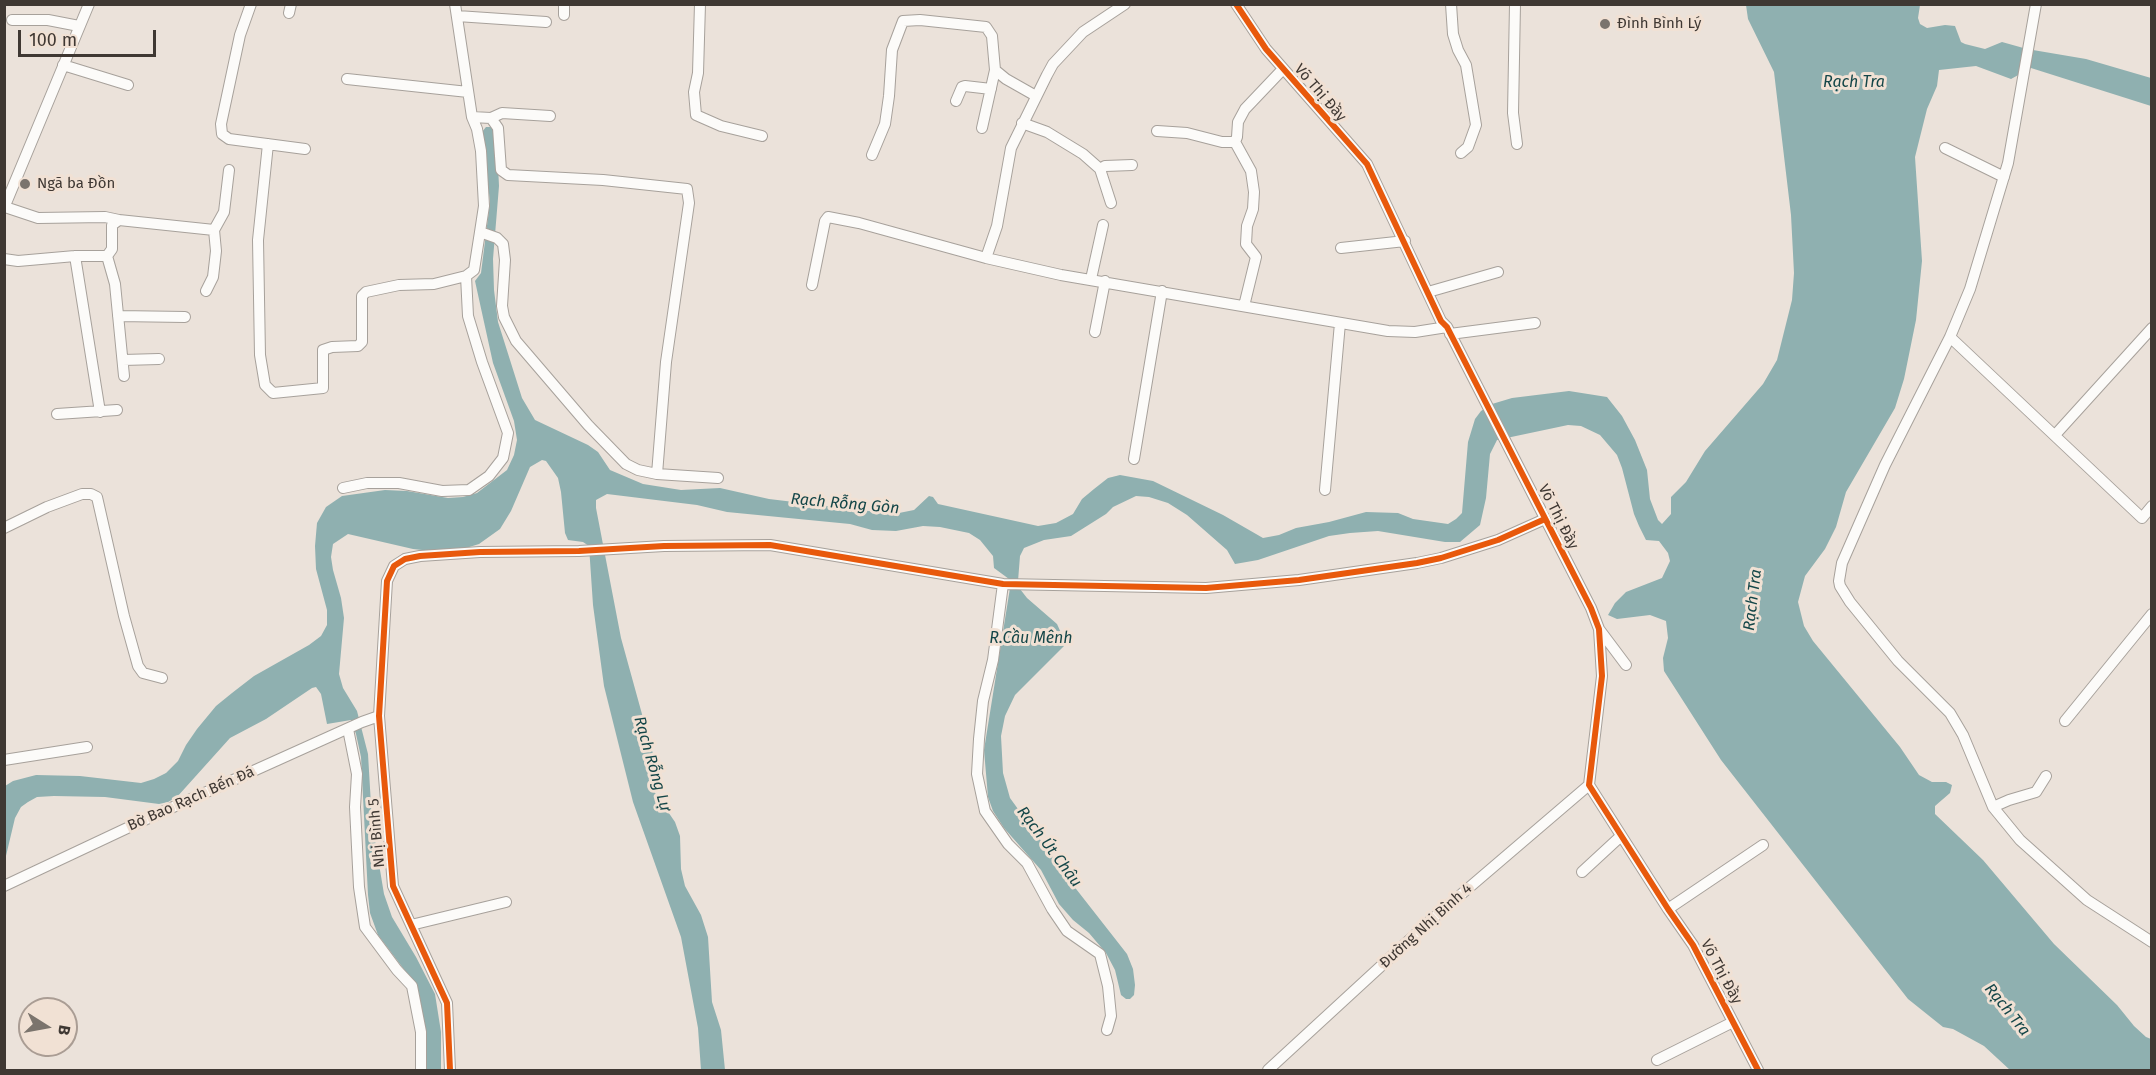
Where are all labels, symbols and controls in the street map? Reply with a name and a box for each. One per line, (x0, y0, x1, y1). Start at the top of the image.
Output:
place label: Đình Bình Lý (1617, 15, 1701, 33)
marker: Đình Bình Lý (1598, 17, 1612, 31)
scale bar (21, 18, 159, 56)
text: 100 m (29, 29, 77, 51)
street label: Võ Thị Đầy (1290, 61, 1350, 125)
water label: Rạch Tra (1823, 73, 1885, 93)
place label: Ngã ba Đồn (37, 175, 115, 193)
marker: Ngã ba Đồn (18, 177, 32, 191)
street label: Võ Thị Đầy (1534, 482, 1582, 552)
water label: Rạch Rỗng Gòn (790, 490, 900, 518)
water label: Rạch Tra (1740, 568, 1766, 632)
water label: R.Cầu Mênh (989, 629, 1073, 649)
water label: Rạch Rỗng Lự (629, 714, 675, 814)
street label: Bờ Bao Rạch Bến Đá (125, 763, 257, 835)
street label: Nhị Bình 5 (365, 798, 389, 868)
water label: Rạch Út Châu (1012, 803, 1086, 891)
street label: Đường Nhị Bình 4 (1376, 880, 1476, 972)
street label: Võ Thị Đầy (1697, 937, 1745, 1007)
water label: Rạch Tra (1980, 980, 2034, 1040)
north arrow (18, 997, 78, 1057)
text: B (54, 1023, 74, 1037)

